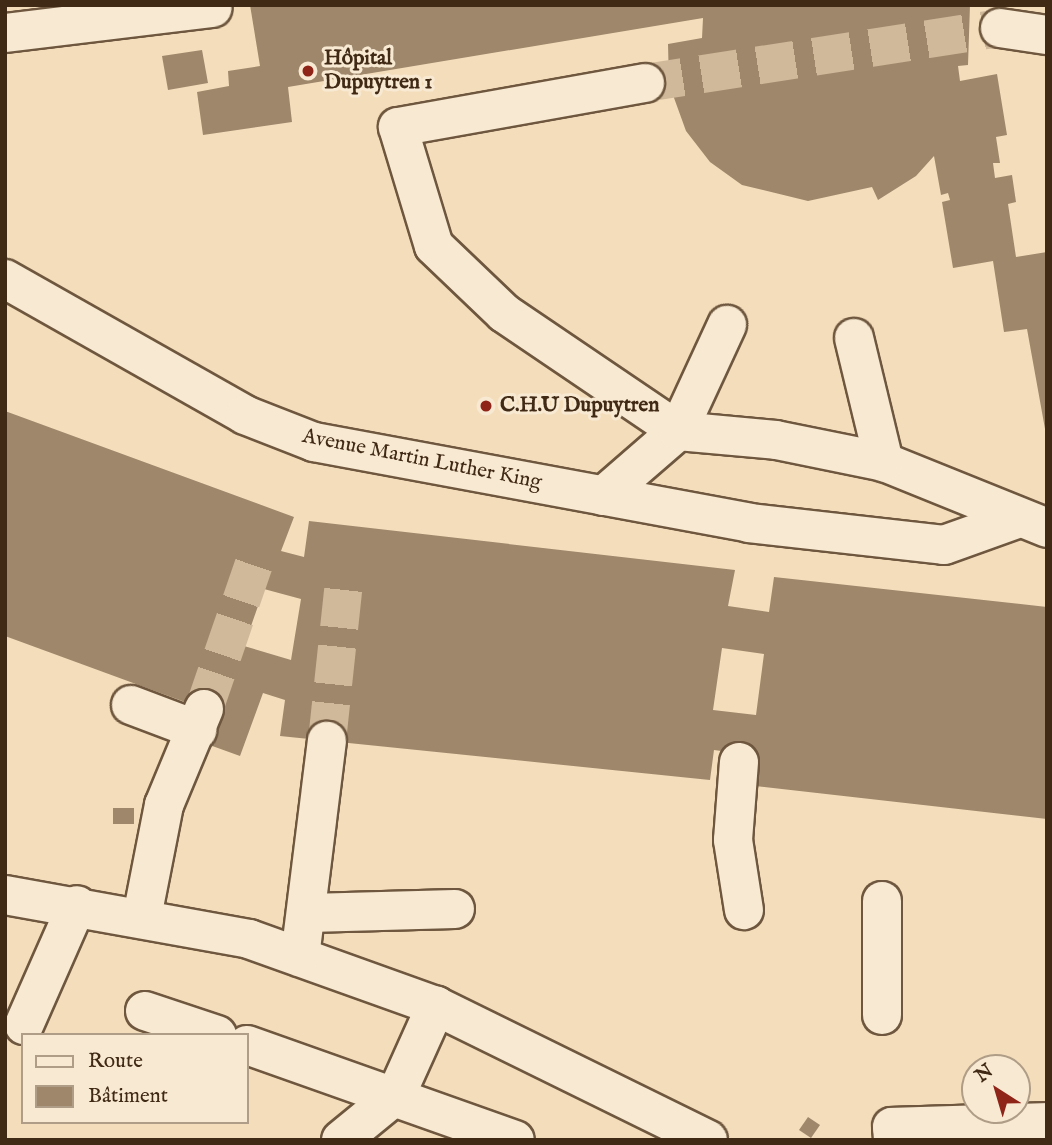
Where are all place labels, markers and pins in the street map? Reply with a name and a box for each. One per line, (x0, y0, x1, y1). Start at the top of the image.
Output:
place label: Hôpital Dupuytren 1 (324, 46, 432, 96)
marker: Hôpital Dupuytren 1 (298, 61, 318, 81)
place label: C.H.U Dupuytren (500, 393, 659, 419)
marker: C.H.U Dupuytren (478, 398, 494, 414)

